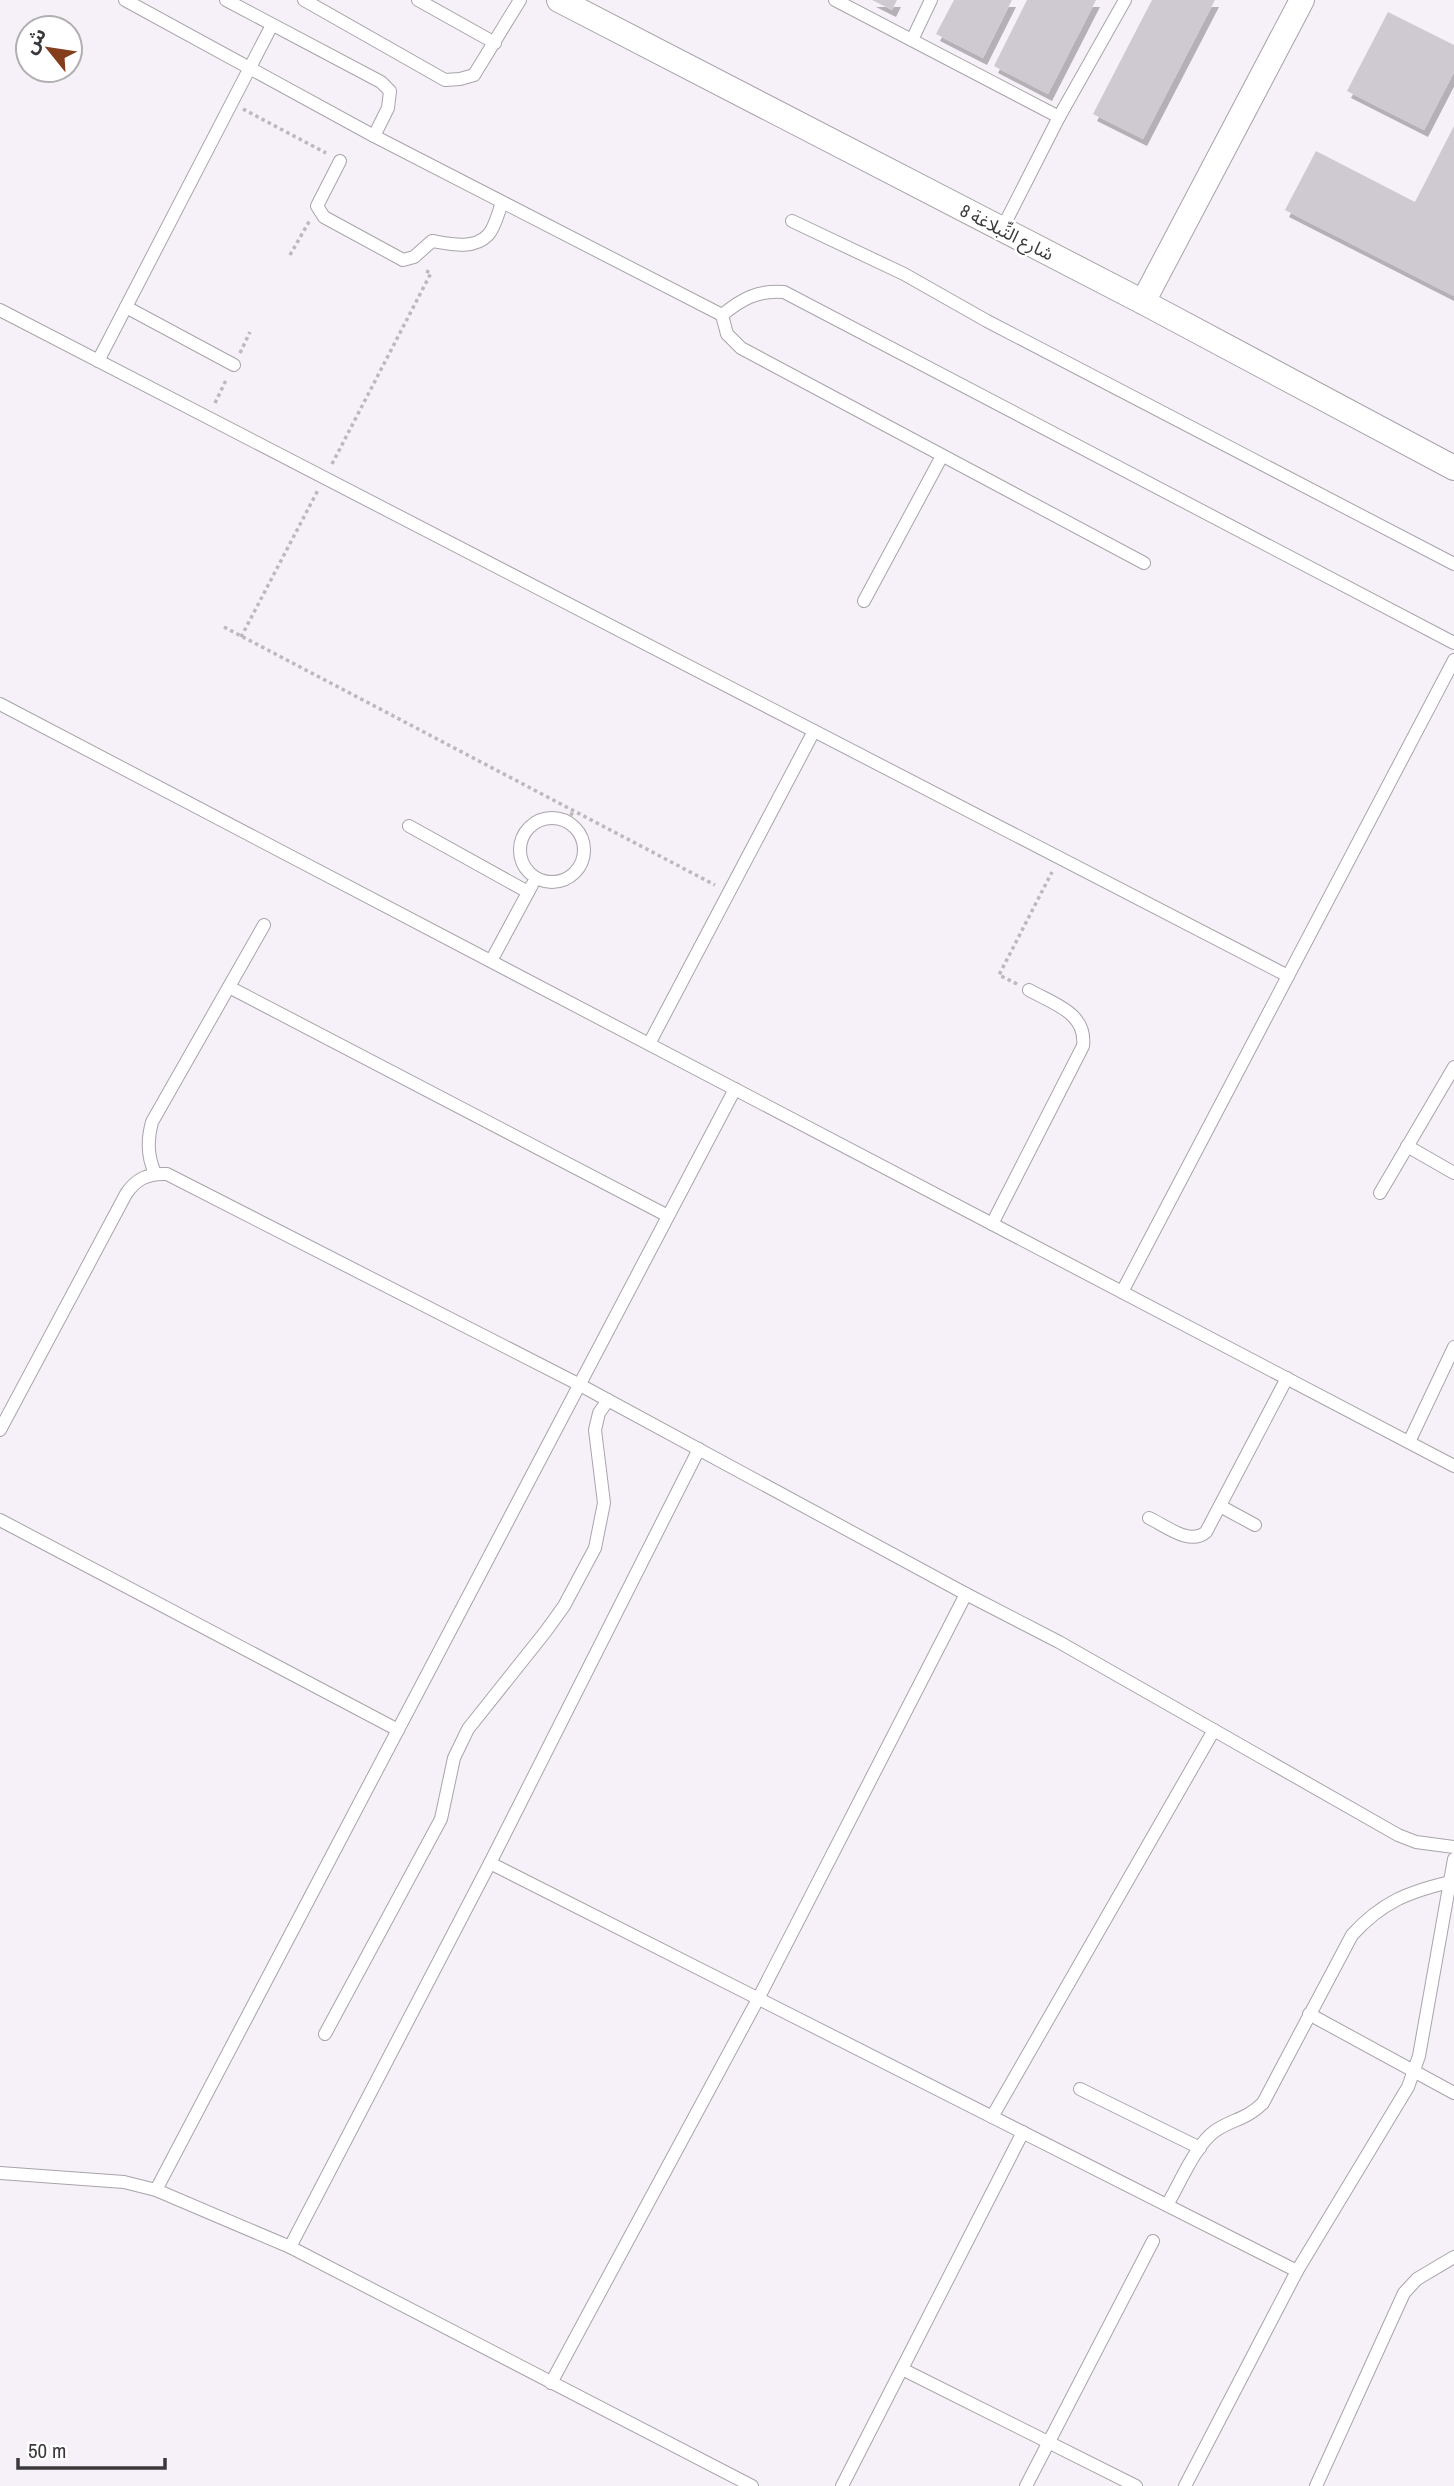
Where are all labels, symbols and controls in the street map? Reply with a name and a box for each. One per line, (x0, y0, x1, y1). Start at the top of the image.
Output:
north arrow (14, 14, 84, 84)
text: ش (17, 23, 52, 58)
street label: شارع التِّبلاغة 8 (955, 198, 1058, 268)
scale bar (18, 2426, 164, 2470)
text: 50 m (28, 2436, 66, 2465)

